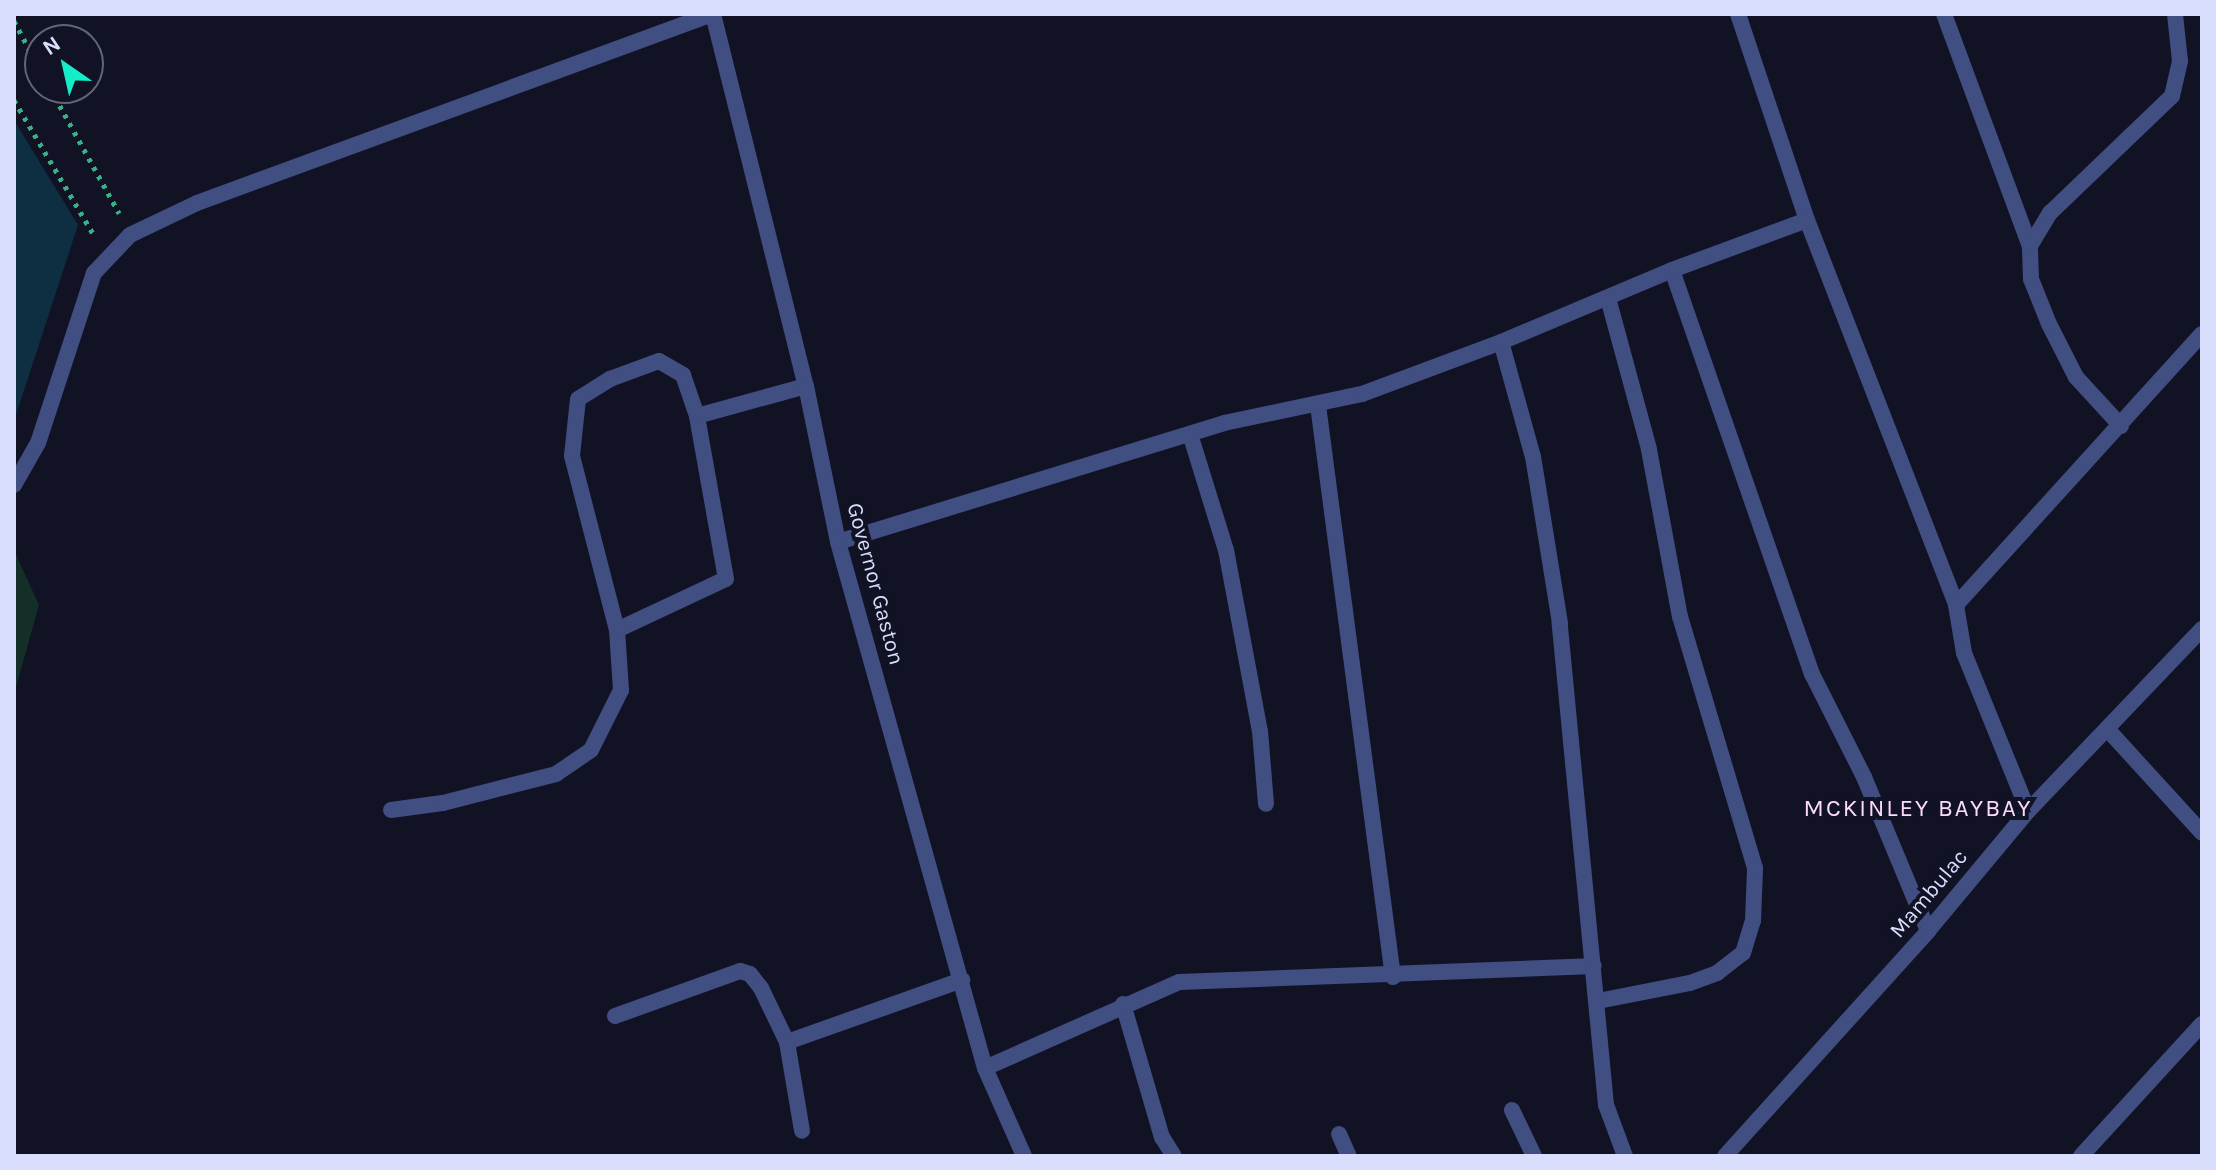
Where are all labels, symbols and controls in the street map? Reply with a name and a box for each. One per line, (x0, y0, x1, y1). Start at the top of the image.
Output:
north arrow (24, 24, 104, 104)
text: N (38, 31, 66, 61)
street label: Governor Gaston (841, 500, 909, 668)
district label: MCKINLEY BAYBAY (1804, 795, 2032, 823)
street label: Mambulac (1884, 844, 1974, 944)

